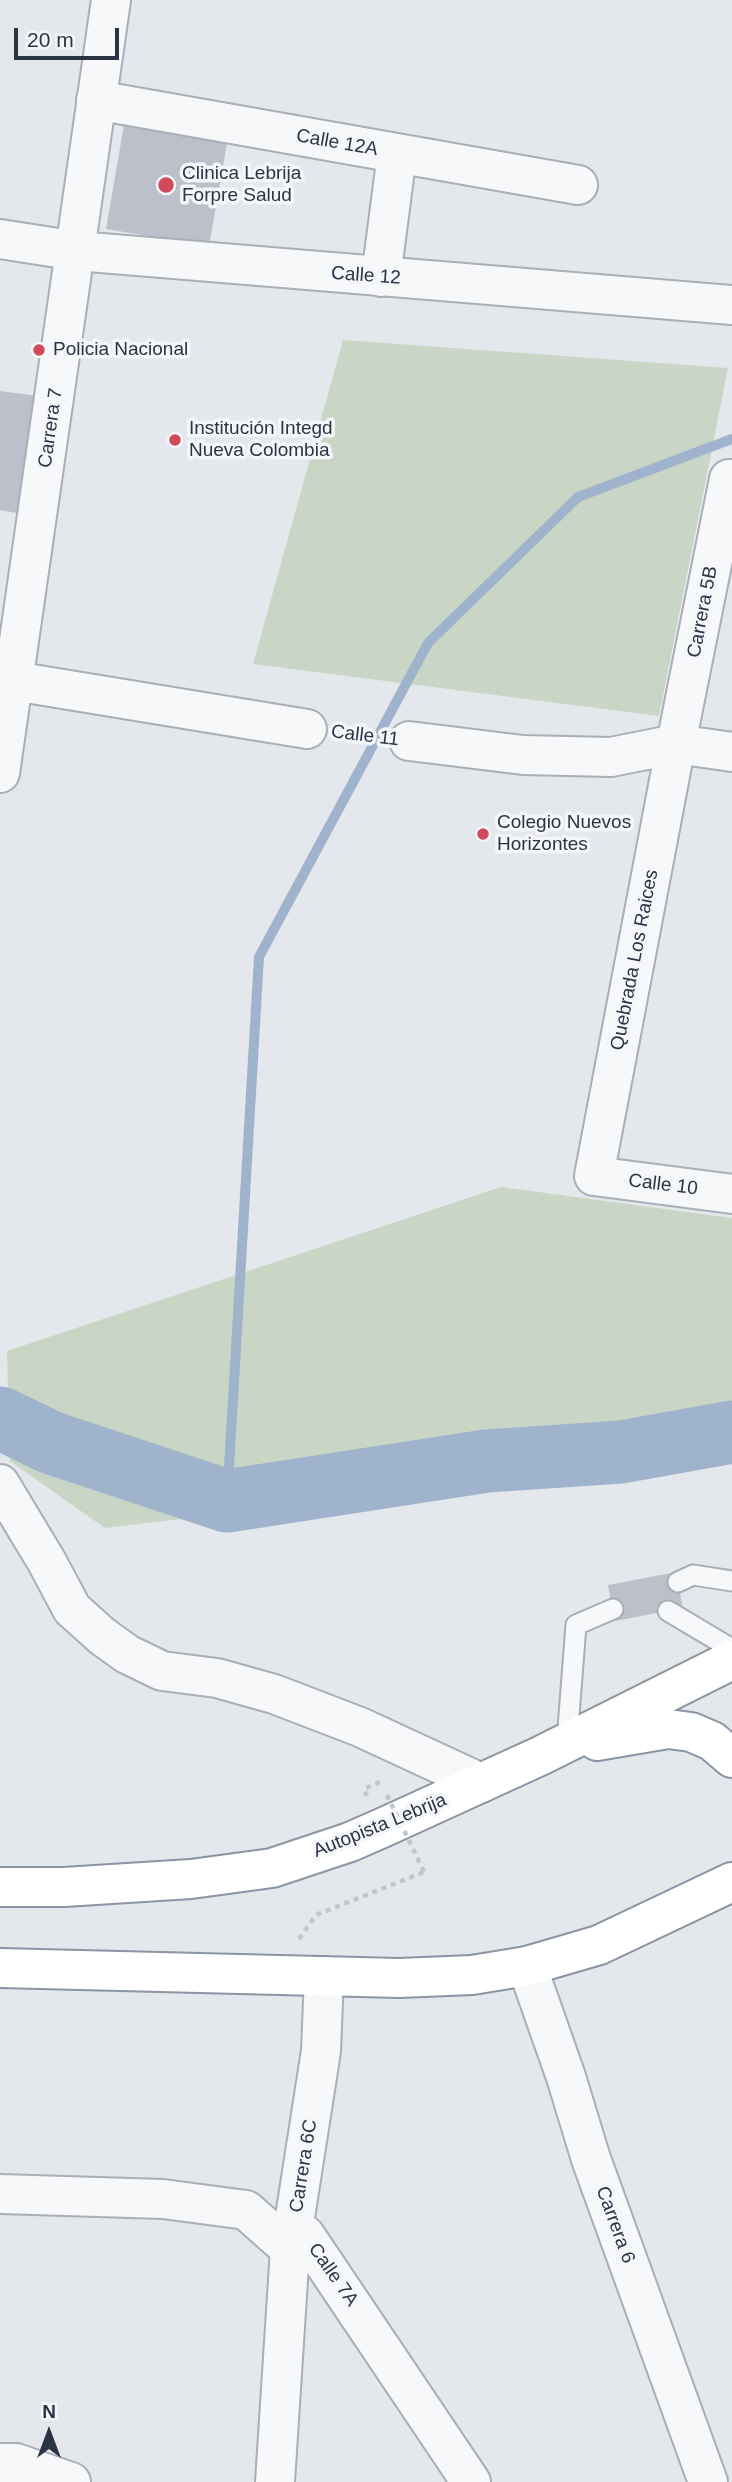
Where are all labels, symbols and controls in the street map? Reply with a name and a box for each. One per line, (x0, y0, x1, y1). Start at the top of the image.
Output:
scale bar (18, 14, 122, 58)
text: 20 m (27, 28, 74, 51)
street label: Calle 12A (294, 125, 380, 161)
place label: Clinica Lebrija Forpre Salud (182, 163, 301, 207)
marker: Clinica Lebrija Forpre Salud (156, 175, 176, 195)
street label: Calle 12 (330, 262, 402, 290)
place label: Policia Nacional (53, 339, 188, 361)
marker: Policia Nacional (31, 342, 47, 358)
street label: Carrera 7 (34, 387, 68, 469)
place label: Institución Integd Nueva Colombia (189, 418, 333, 462)
marker: Institución Integd Nueva Colombia (167, 432, 183, 448)
street label: Carrera 5B (683, 564, 723, 660)
street label: Calle 11 (330, 721, 400, 751)
place label: Colegio Nuevos Horizontes (497, 812, 631, 856)
marker: Colegio Nuevos Horizontes (475, 826, 491, 842)
street label: Quebrada Los Raices (606, 868, 664, 1052)
street label: Calle 10 (627, 1169, 699, 1201)
street label: Autopista Lebrija (310, 1789, 450, 1863)
street label: Carrera 6C (285, 2118, 323, 2214)
street label: Carrera 6 (591, 2183, 639, 2267)
street label: Calle 7A (303, 2239, 363, 2311)
north arrow (14, 2398, 84, 2468)
text: N (42, 2401, 56, 2422)

